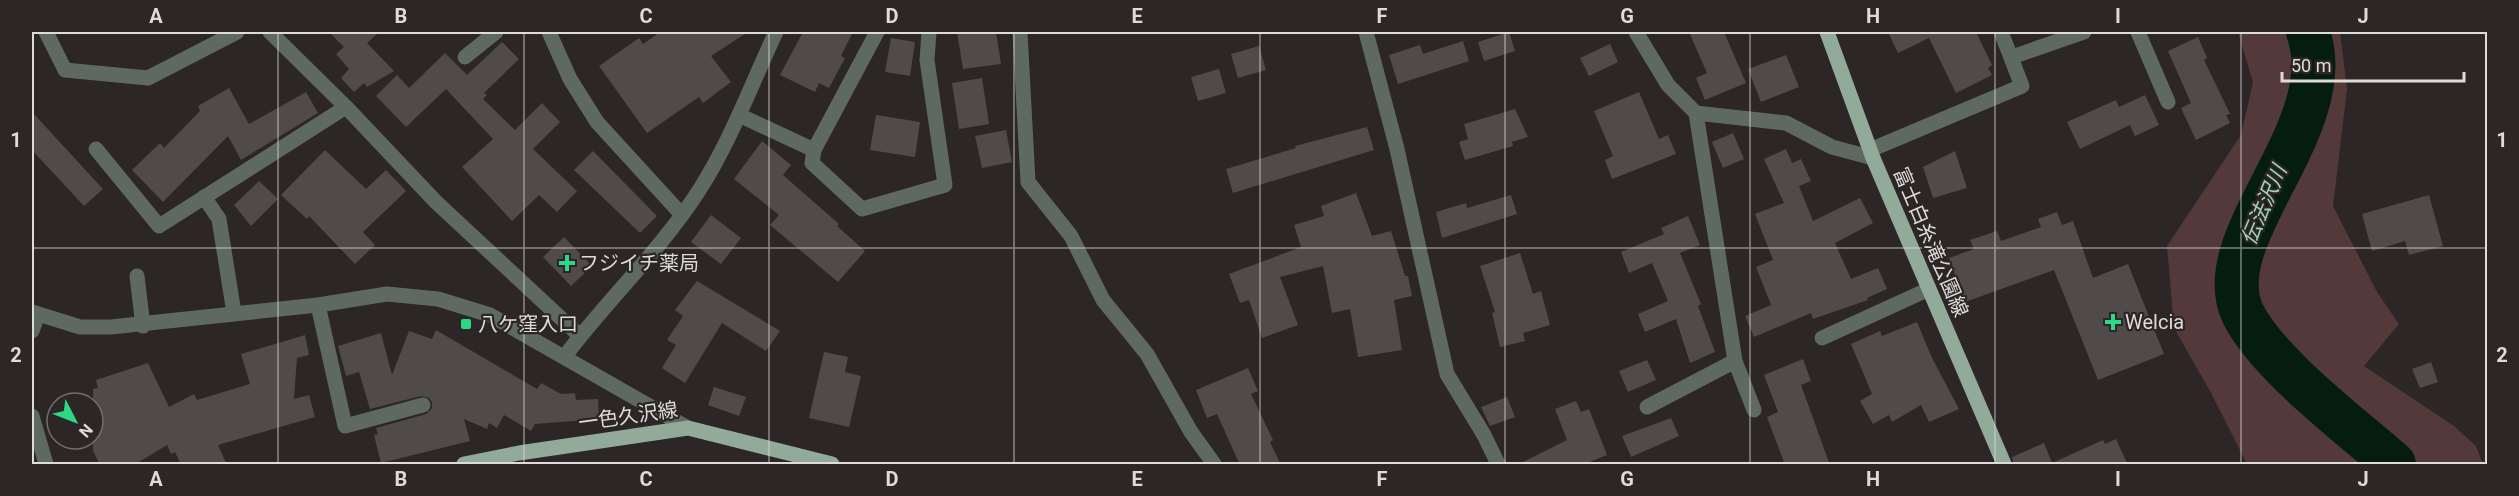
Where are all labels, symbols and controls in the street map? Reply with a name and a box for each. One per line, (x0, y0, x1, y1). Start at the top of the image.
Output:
text: A (149, 4, 163, 28)
text: B (395, 4, 407, 28)
text: C (639, 4, 653, 28)
text: D (886, 4, 899, 28)
text: E (1131, 4, 1143, 28)
text: F (1377, 4, 1388, 28)
text: G (1620, 4, 1634, 28)
text: H (1866, 4, 1880, 28)
text: I (2115, 4, 2121, 28)
text: J (2357, 4, 2369, 28)
scale bar (2282, 45, 2464, 83)
text: 50 m (2291, 55, 2331, 76)
text: 1 (10, 128, 22, 152)
text: 1 (2496, 128, 2508, 152)
water label: 伝法沢川 (2237, 160, 2292, 248)
street label: 富士白糸滝公園線 (1889, 164, 1973, 320)
place label: フジイチ薬局 (579, 251, 699, 275)
marker: フジイチ薬局 (560, 256, 574, 270)
place label: Welcia (2125, 310, 2184, 334)
place label: 八ケ窪入口 (478, 312, 578, 336)
marker: Welcia (2106, 315, 2120, 329)
marker: 八ケ窪入口 (459, 317, 473, 331)
text: 2 (10, 343, 22, 367)
text: 2 (2496, 343, 2508, 367)
north arrow (45, 391, 105, 451)
street label: 一色久沢線 (577, 397, 679, 435)
text: N (75, 420, 97, 441)
text: A (149, 467, 163, 491)
text: B (395, 467, 407, 491)
text: C (639, 467, 653, 491)
text: D (886, 467, 899, 491)
text: E (1131, 467, 1143, 491)
text: F (1377, 467, 1388, 491)
text: G (1620, 467, 1634, 491)
text: H (1866, 467, 1880, 491)
text: I (2115, 467, 2121, 491)
text: J (2357, 467, 2369, 491)

